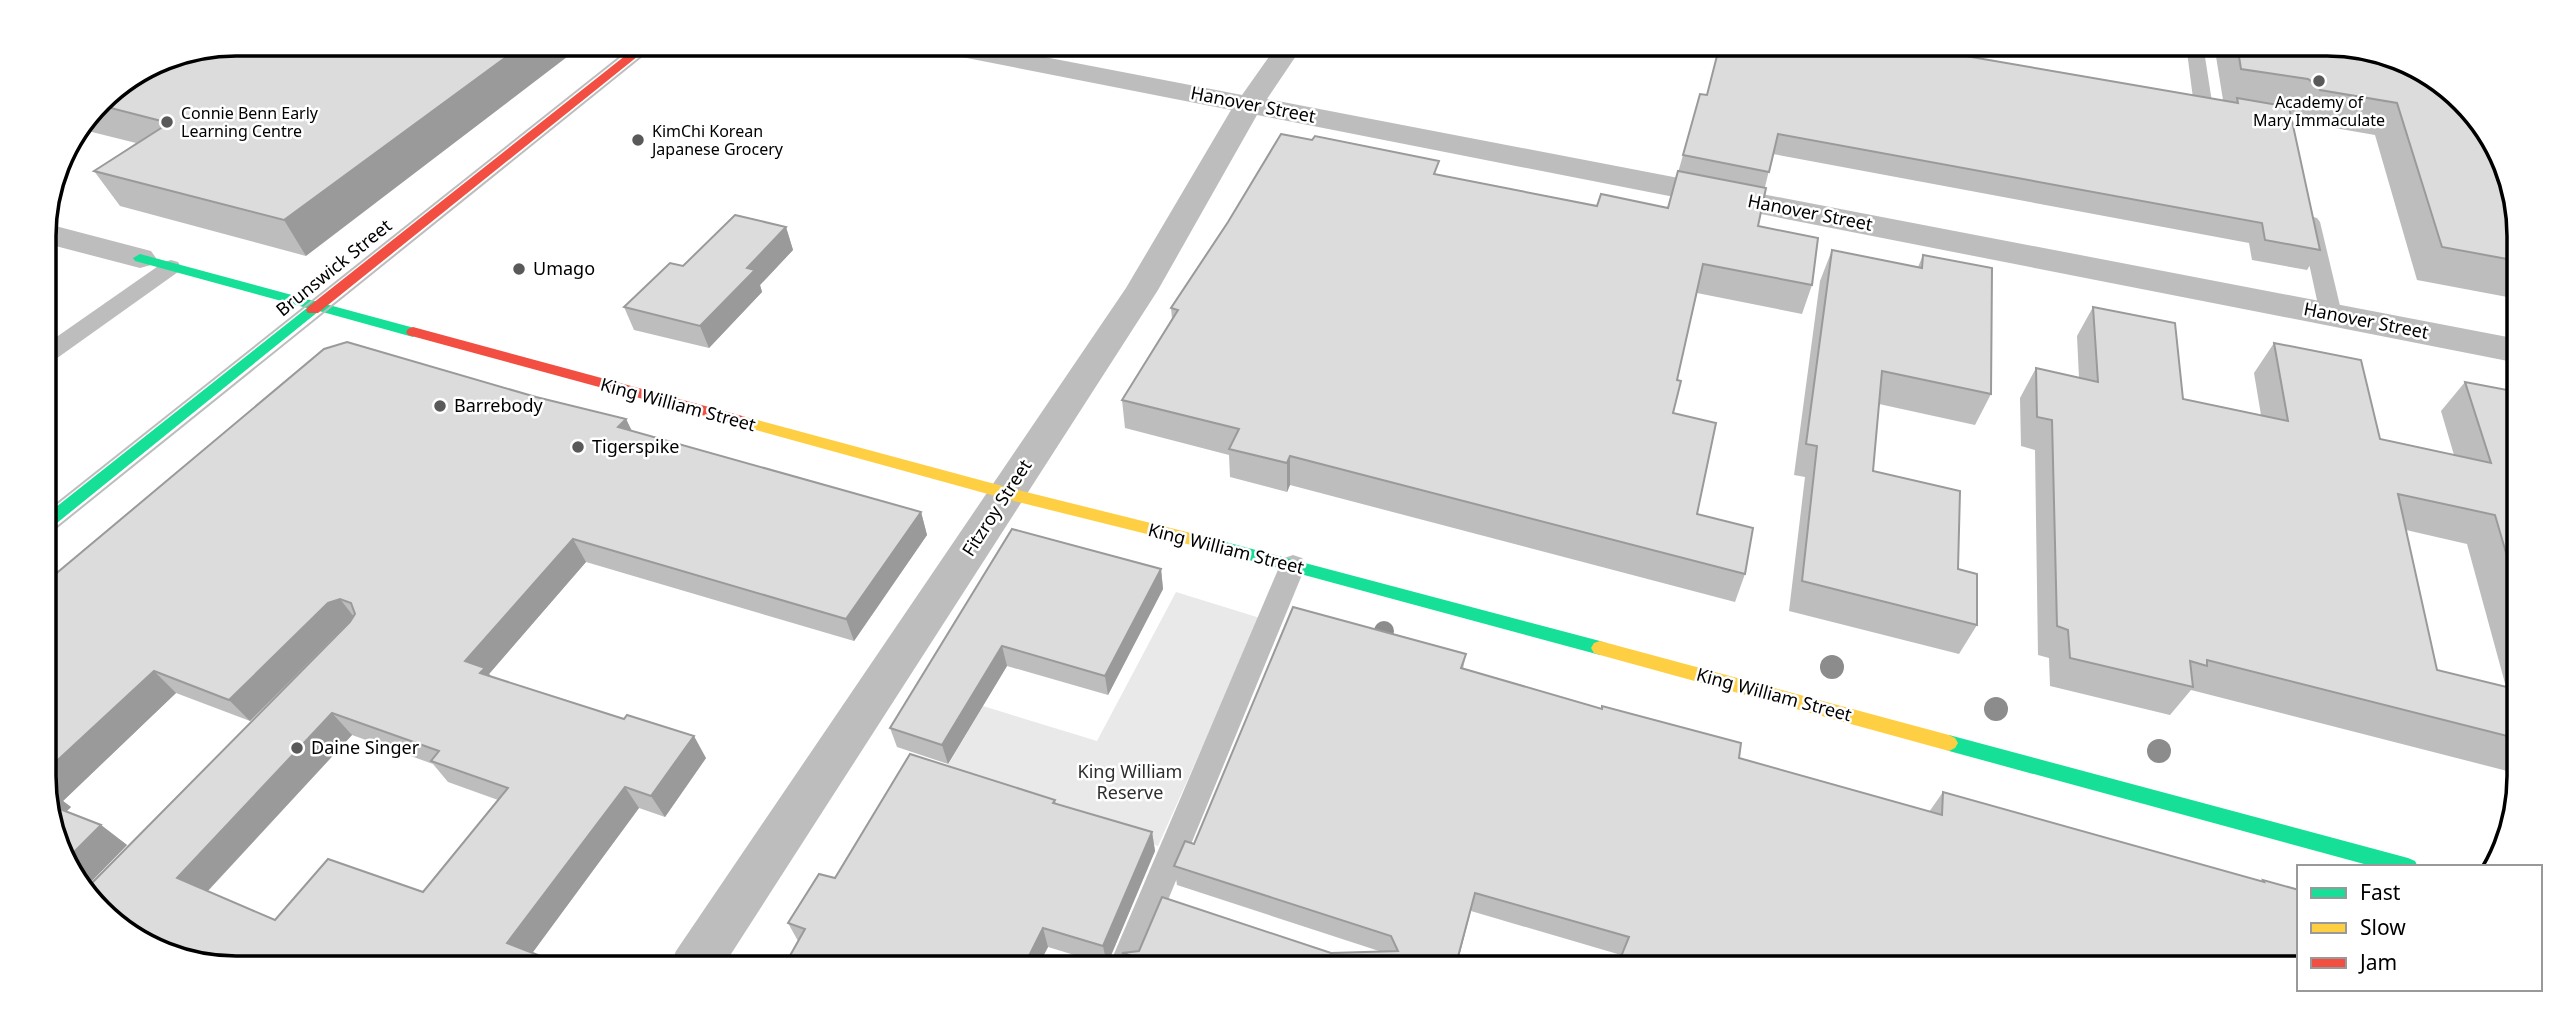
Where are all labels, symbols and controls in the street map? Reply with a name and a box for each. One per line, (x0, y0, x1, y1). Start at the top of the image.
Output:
marker: Academy of Mary Immaculate (2311, 73, 2327, 89)
street label: Hanover Street (1189, 80, 1318, 128)
place label: Academy of Mary Immaculate (2253, 91, 2385, 131)
place label: Connie Benn Early Learning Centre (181, 102, 319, 142)
marker: Connie Benn Early Learning Centre (159, 114, 175, 130)
place label: KimChi Korean Japanese Grocery (650, 120, 784, 160)
marker: KimChi Korean Japanese Grocery (630, 132, 646, 148)
street label: Hanover Street (1746, 188, 1875, 236)
street label: Brunswick Street (271, 213, 396, 321)
place label: Umago (533, 256, 595, 280)
marker: Umago (511, 261, 527, 277)
street label: Hanover Street (2302, 296, 2431, 344)
street label: King William Street (598, 372, 759, 436)
place label: Barrebody (454, 393, 543, 417)
marker: Barrebody (432, 398, 448, 414)
place label: Tigerspike (592, 434, 679, 458)
marker: Tigerspike (570, 439, 586, 455)
street label: Fitzroy Street (956, 454, 1037, 560)
street label: King William Street (1146, 517, 1307, 579)
street label: King William Street (1694, 662, 1855, 726)
place label: Daine Singer (311, 735, 420, 759)
marker: Daine Singer (289, 740, 305, 756)
park label: King William Reserve (1078, 759, 1182, 804)
legend (2297, 865, 2542, 991)
text: Fast (2360, 878, 2401, 906)
text: Slow (2360, 913, 2406, 941)
text: Jam (2358, 948, 2397, 976)

